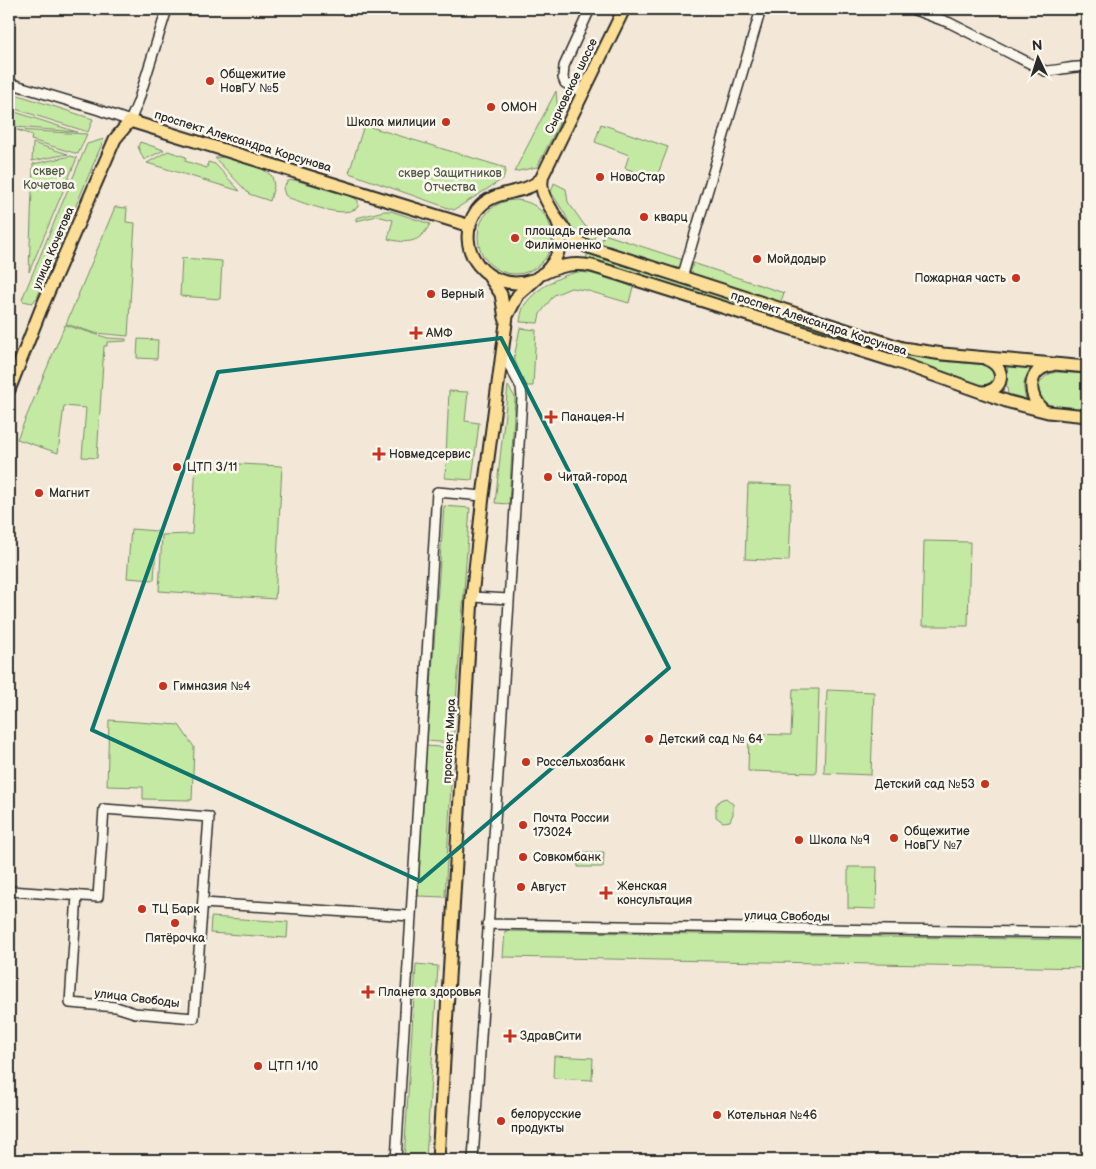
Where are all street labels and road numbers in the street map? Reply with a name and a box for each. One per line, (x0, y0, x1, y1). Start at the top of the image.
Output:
street label: Сырковское шоссе (542, 36, 601, 136)
street label: проспект Александра Корсунова (152, 107, 333, 176)
street label: улица Кочетова (29, 205, 78, 292)
street label: проспект Александра Корсунова (729, 288, 909, 359)
street label: проспект Мира (440, 698, 459, 784)
street label: улица Свободы (744, 908, 830, 925)
street label: улица Свободы (94, 986, 180, 1011)

